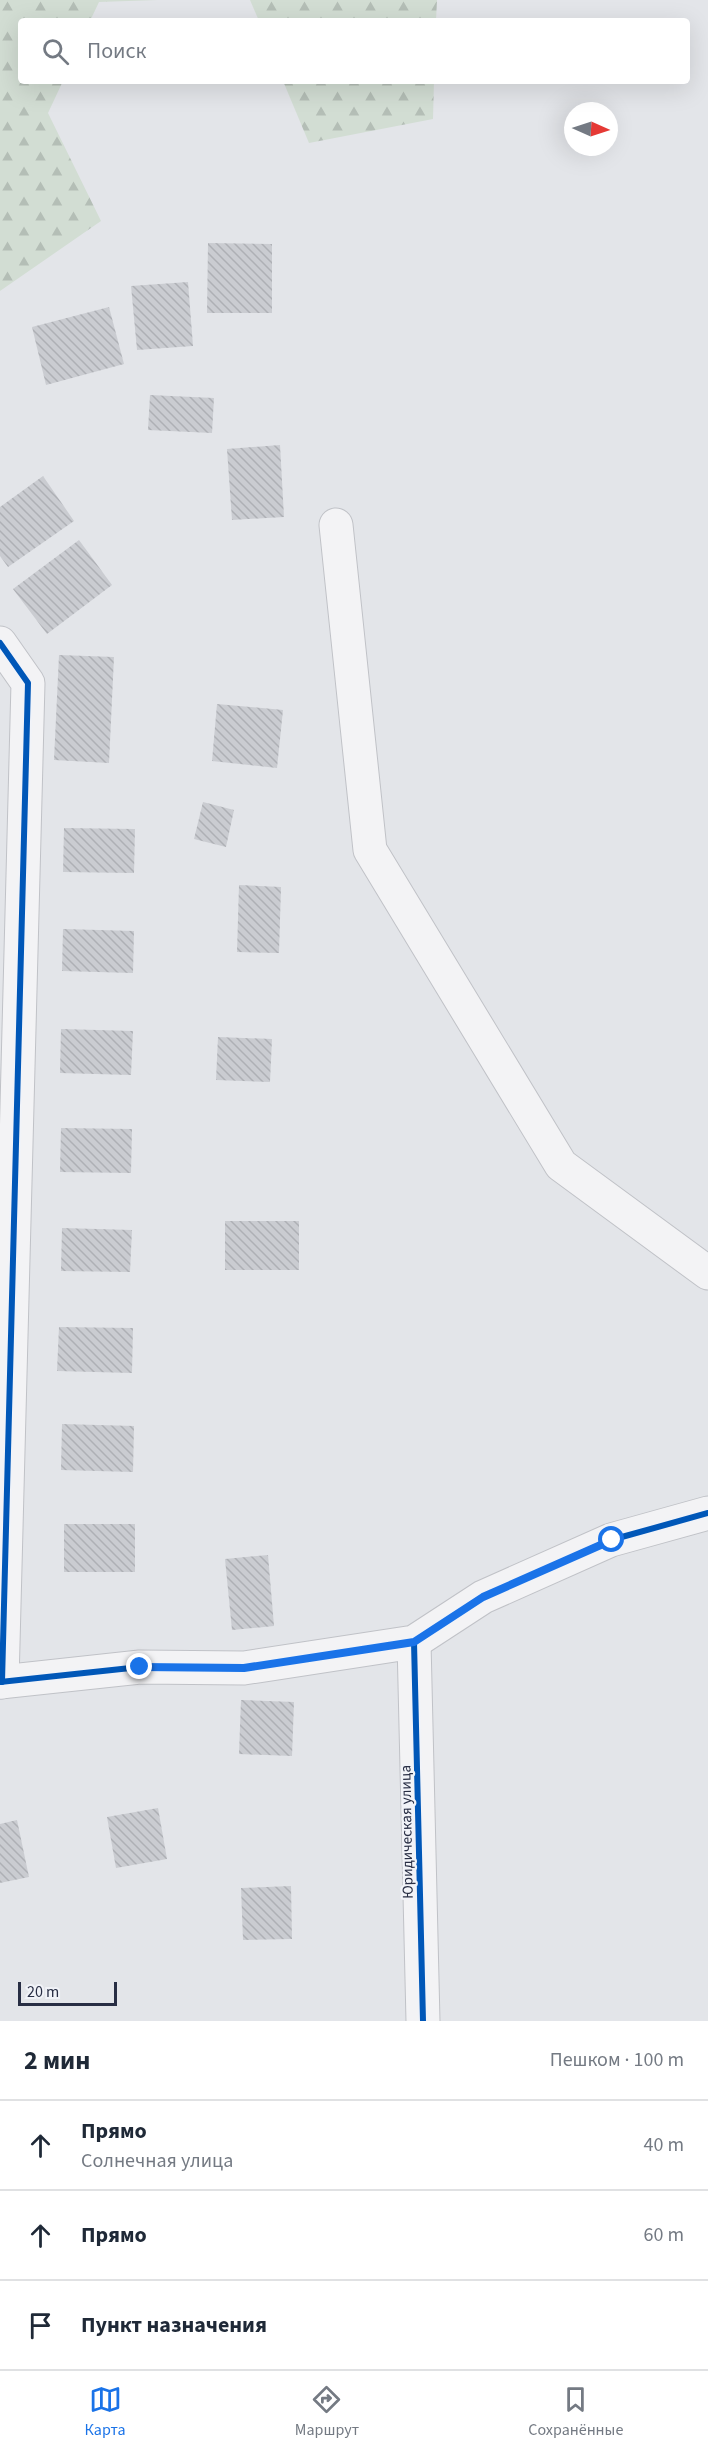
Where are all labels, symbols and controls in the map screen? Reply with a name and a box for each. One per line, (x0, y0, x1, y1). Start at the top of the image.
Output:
search box (18, 18, 690, 84)
icon: search (39, 35, 72, 68)
text: Поиск (87, 35, 146, 67)
north arrow (564, 102, 618, 156)
route start (598, 1526, 624, 1552)
route end (126, 1653, 152, 1679)
street label: Юридическая улица (395, 1765, 419, 1899)
scale bar (18, 1979, 117, 2006)
text: 20 m (27, 1981, 59, 2003)
text: 2 мин (24, 2042, 90, 2079)
text: Пешком · 100 m (550, 2046, 684, 2074)
text: Прямо (81, 2115, 147, 2147)
icon: ahead (24, 2129, 57, 2162)
text: 40 m (644, 2131, 684, 2159)
text: Солнечная улица (81, 2147, 233, 2175)
icon: ahead (24, 2219, 57, 2252)
text: Прямо (81, 2219, 147, 2251)
text: 60 m (644, 2221, 684, 2249)
icon: arrive (24, 2309, 57, 2342)
text: Пункт назначения (81, 2309, 267, 2341)
tab: Карта (85, 2383, 126, 2441)
tab: Маршрут (295, 2383, 359, 2441)
tab: Сохранённые (528, 2383, 623, 2441)

